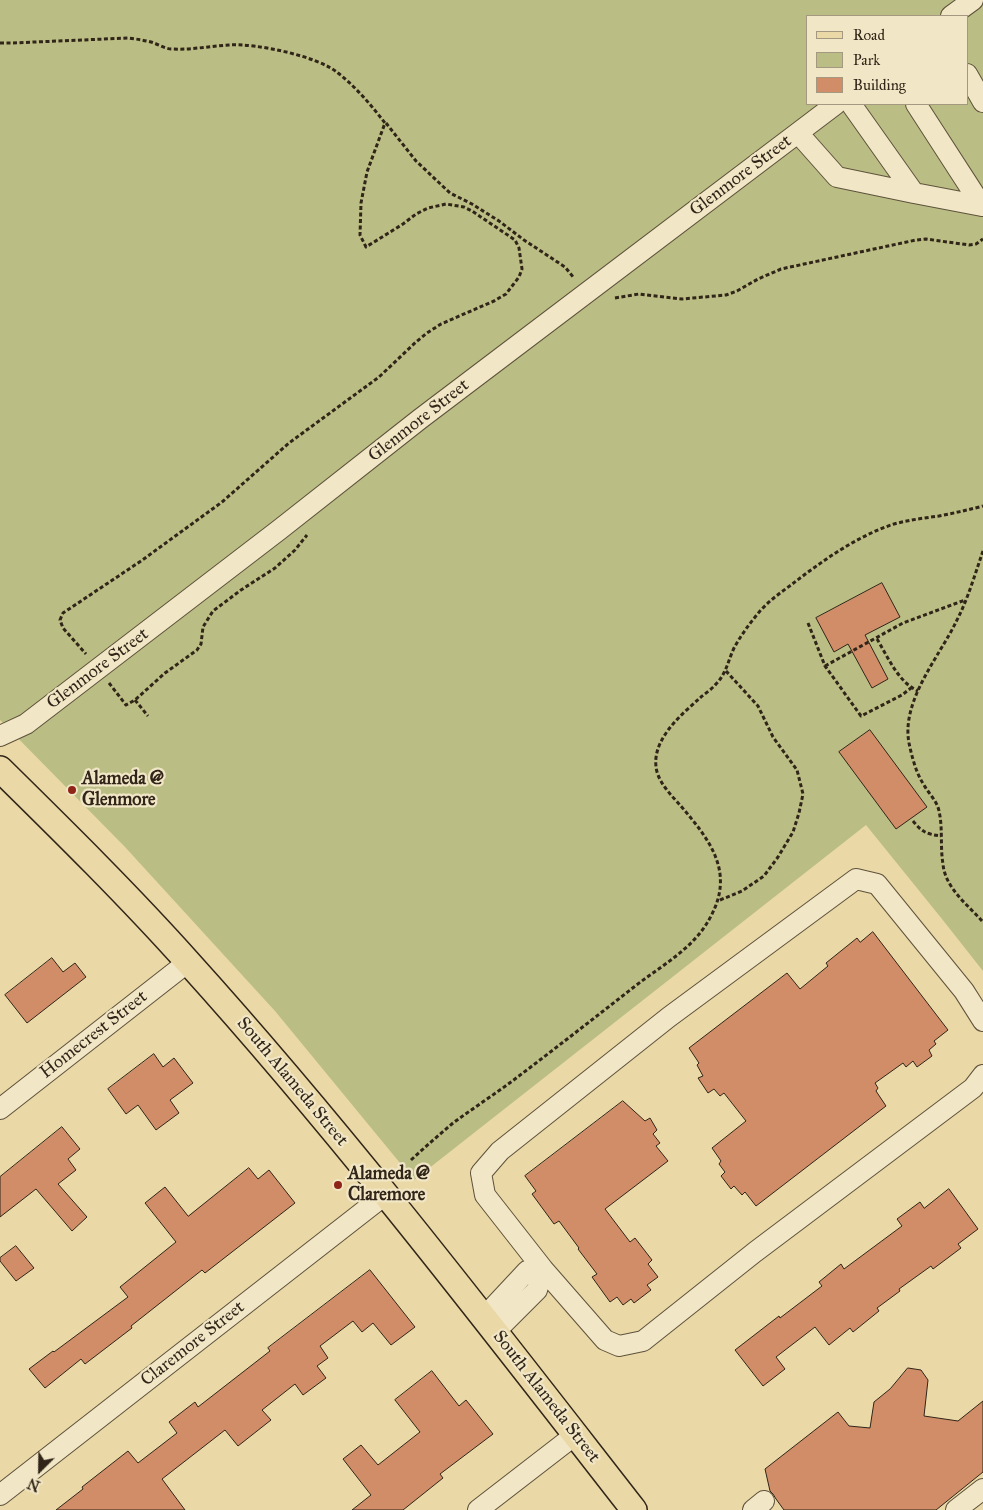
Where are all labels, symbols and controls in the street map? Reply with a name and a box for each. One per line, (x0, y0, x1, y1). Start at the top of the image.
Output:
legend (806, 15, 968, 105)
text: Road (853, 26, 885, 44)
text: Park (853, 51, 880, 69)
text: Building (853, 76, 906, 94)
street label: Glenmore Street (686, 131, 796, 221)
street label: Glenmore Street (364, 375, 474, 467)
street label: Glenmore Street (43, 624, 153, 714)
place label: Alameda @ Glenmore (82, 769, 164, 812)
marker: Alameda @ Glenmore (66, 784, 78, 796)
street label: Homecrest Street (36, 986, 152, 1084)
street label: South Alameda Street (232, 1013, 352, 1151)
place label: Alameda @ Claremore (348, 1164, 430, 1206)
marker: Alameda @ Claremore (332, 1179, 344, 1191)
street label: Claremore Street (137, 1297, 249, 1391)
street label: South Alameda Street (488, 1327, 604, 1467)
north arrow (15, 1445, 65, 1495)
text: N (25, 1474, 43, 1494)

